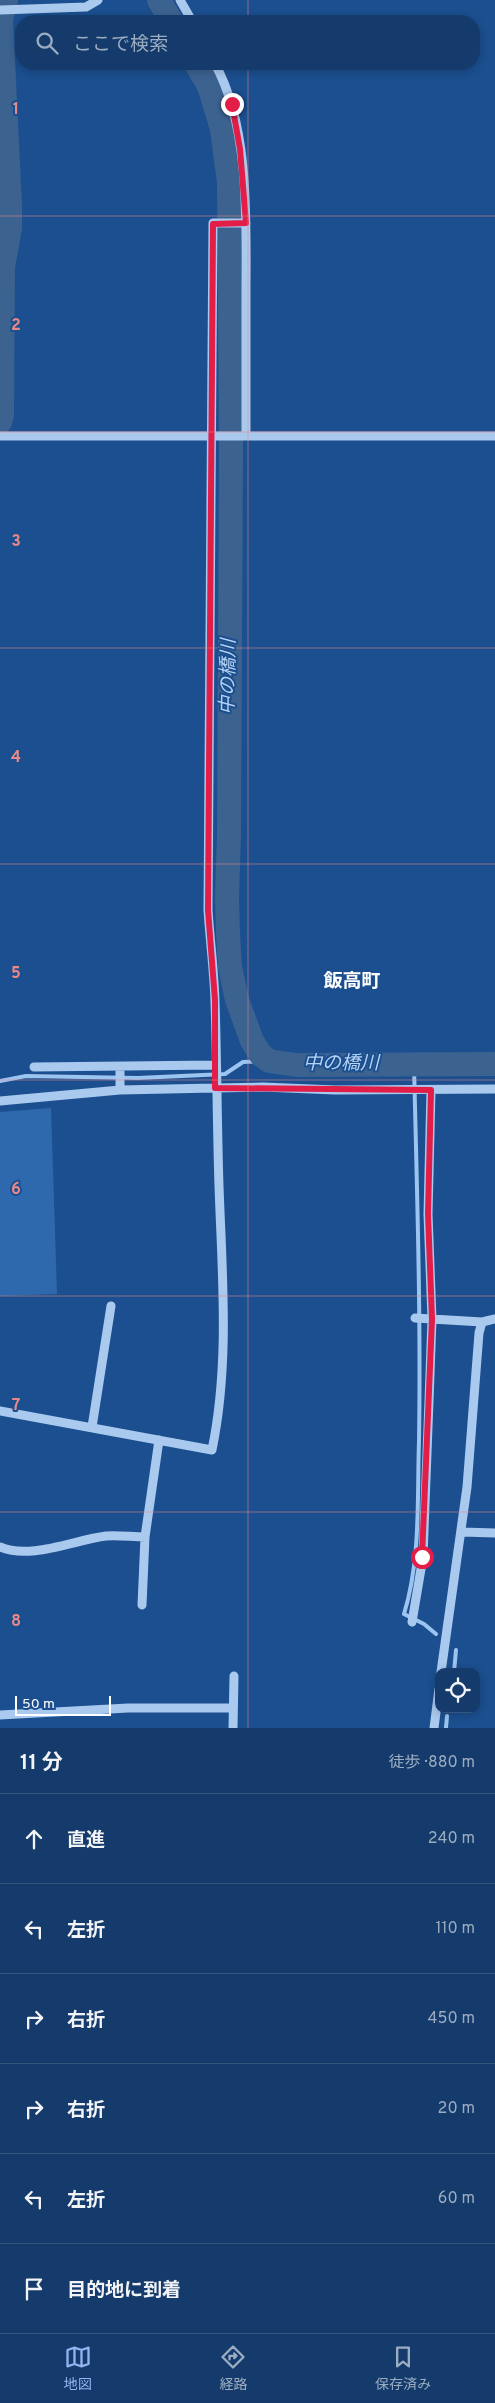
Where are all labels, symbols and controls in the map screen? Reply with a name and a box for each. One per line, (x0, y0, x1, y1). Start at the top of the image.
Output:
search box (15, 15, 480, 70)
icon: search (33, 29, 61, 57)
text: ここで検索 (73, 33, 168, 57)
route end (221, 93, 244, 116)
text: 1 (13, 100, 19, 120)
text: 2 (11, 316, 21, 336)
text: 3 (11, 532, 21, 552)
water label: 中の橋川 (216, 637, 242, 715)
text: 4 (11, 748, 21, 768)
text: 5 (11, 964, 21, 984)
district label: 飯高町 (323, 970, 381, 994)
water label: 中の橋川 (303, 1052, 381, 1076)
text: 6 (11, 1180, 21, 1200)
text: 7 (12, 1396, 20, 1416)
route start (411, 1546, 434, 1569)
text: 8 (11, 1612, 21, 1632)
map controls (435, 1668, 480, 1713)
button: locate (435, 1668, 480, 1713)
scale bar (15, 1693, 111, 1716)
text: 50 m (22, 1696, 55, 1713)
text: 11 分 (20, 1750, 63, 1777)
text: 徒歩 · 880 m (389, 1753, 475, 1773)
icon: ahead (20, 1825, 48, 1853)
text: 直進 (67, 1829, 105, 1853)
text: 240 m (428, 1829, 475, 1849)
icon: left (20, 1915, 48, 1943)
text: 左折 (67, 1919, 105, 1943)
text: 110 m (435, 1919, 475, 1939)
icon: right (20, 2005, 48, 2033)
text: 右折 (67, 2009, 105, 2033)
text: 450 m (428, 2009, 475, 2029)
icon: right (20, 2095, 48, 2123)
text: 右折 (67, 2099, 105, 2123)
text: 20 m (438, 2099, 475, 2119)
icon: left (20, 2185, 48, 2213)
text: 左折 (67, 2189, 105, 2213)
text: 60 m (438, 2189, 475, 2209)
icon: arrive (20, 2275, 48, 2303)
text: 目的地に到着 (67, 2279, 181, 2303)
tab: 地図 (64, 2343, 92, 2394)
tab: 経路 (219, 2343, 247, 2394)
tab: 保存済み (375, 2343, 431, 2394)

